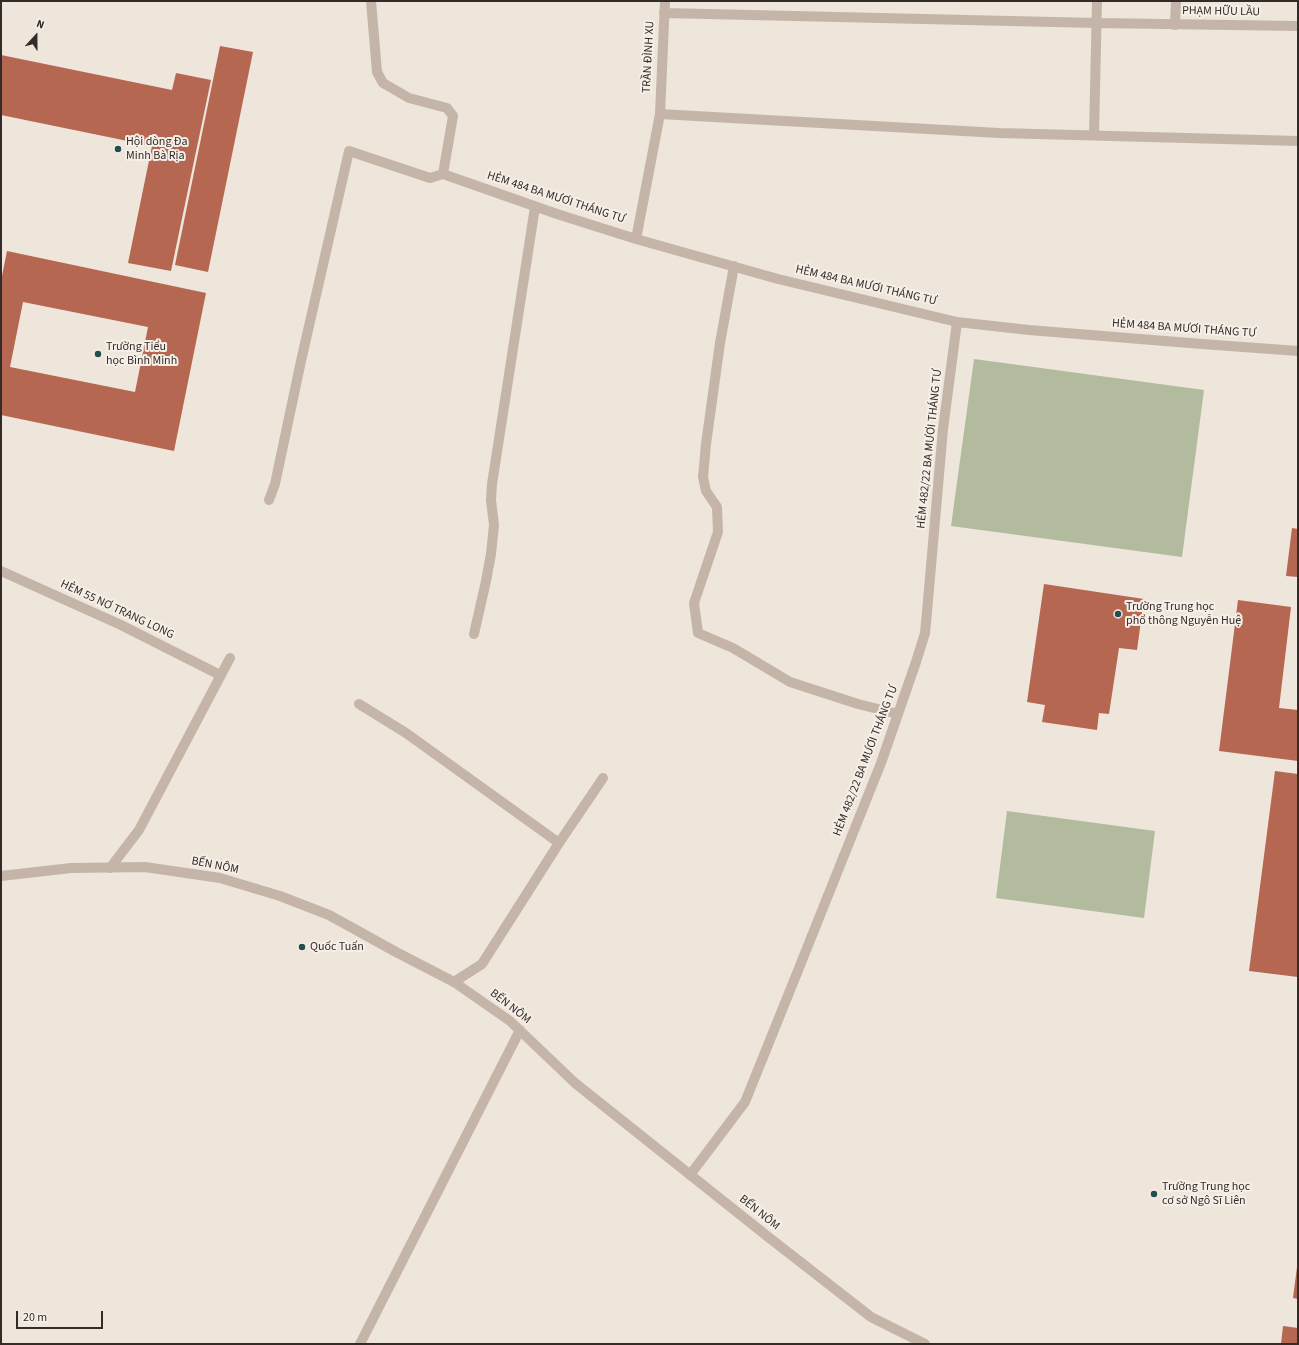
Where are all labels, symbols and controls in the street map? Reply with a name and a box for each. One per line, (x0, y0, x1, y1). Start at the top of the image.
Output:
street label: PHẠM HỮU LẦU (1182, 4, 1260, 20)
north arrow (16, 16, 56, 56)
text: N (34, 16, 47, 33)
street label: TRẦN ĐÌNH XU (640, 20, 658, 94)
place label: Hội dòng Đa Minh Bà Rịa (126, 135, 188, 163)
marker: Hội dòng Đa Minh Bà Rịa (113, 144, 123, 154)
street label: HẺM 484 BA MƯƠI THÁNG TƯ (485, 169, 627, 227)
street label: HẺM 484 BA MƯƠI THÁNG TƯ (794, 263, 938, 309)
street label: HẺM 484 BA MƯƠI THÁNG TƯ (1111, 317, 1257, 341)
place label: Trường Tiểu học Bình Minh (106, 340, 177, 368)
marker: Trường Tiểu học Bình Minh (93, 349, 103, 359)
street label: HẺM 482/22 BA MƯƠI THÁNG TƯ (914, 368, 946, 530)
street label: HẺM 55 NƠ TRANG LONG (58, 577, 176, 643)
place label: Trường Trung học phổ thông Nguyễn Huệ (1126, 600, 1241, 628)
marker: Trường Trung học phổ thông Nguyễn Huệ (1113, 609, 1123, 619)
street label: HẺM 482/22 BA MƯƠI THÁNG TƯ (831, 683, 901, 839)
street label: BẾN NÔM (190, 854, 240, 878)
place label: Quốc Tuấn (310, 940, 364, 954)
marker: Quốc Tuấn (297, 942, 307, 952)
street label: BẾN NÔM (487, 987, 533, 1027)
place label: Trường Trung học cơ sở Ngô Sĩ Liên (1162, 1180, 1250, 1208)
marker: Trường Trung học cơ sở Ngô Sĩ Liên (1149, 1189, 1159, 1199)
street label: BẾN NÔM (736, 1192, 782, 1234)
scale bar (18, 1303, 105, 1329)
text: 20 m (23, 1309, 47, 1326)

